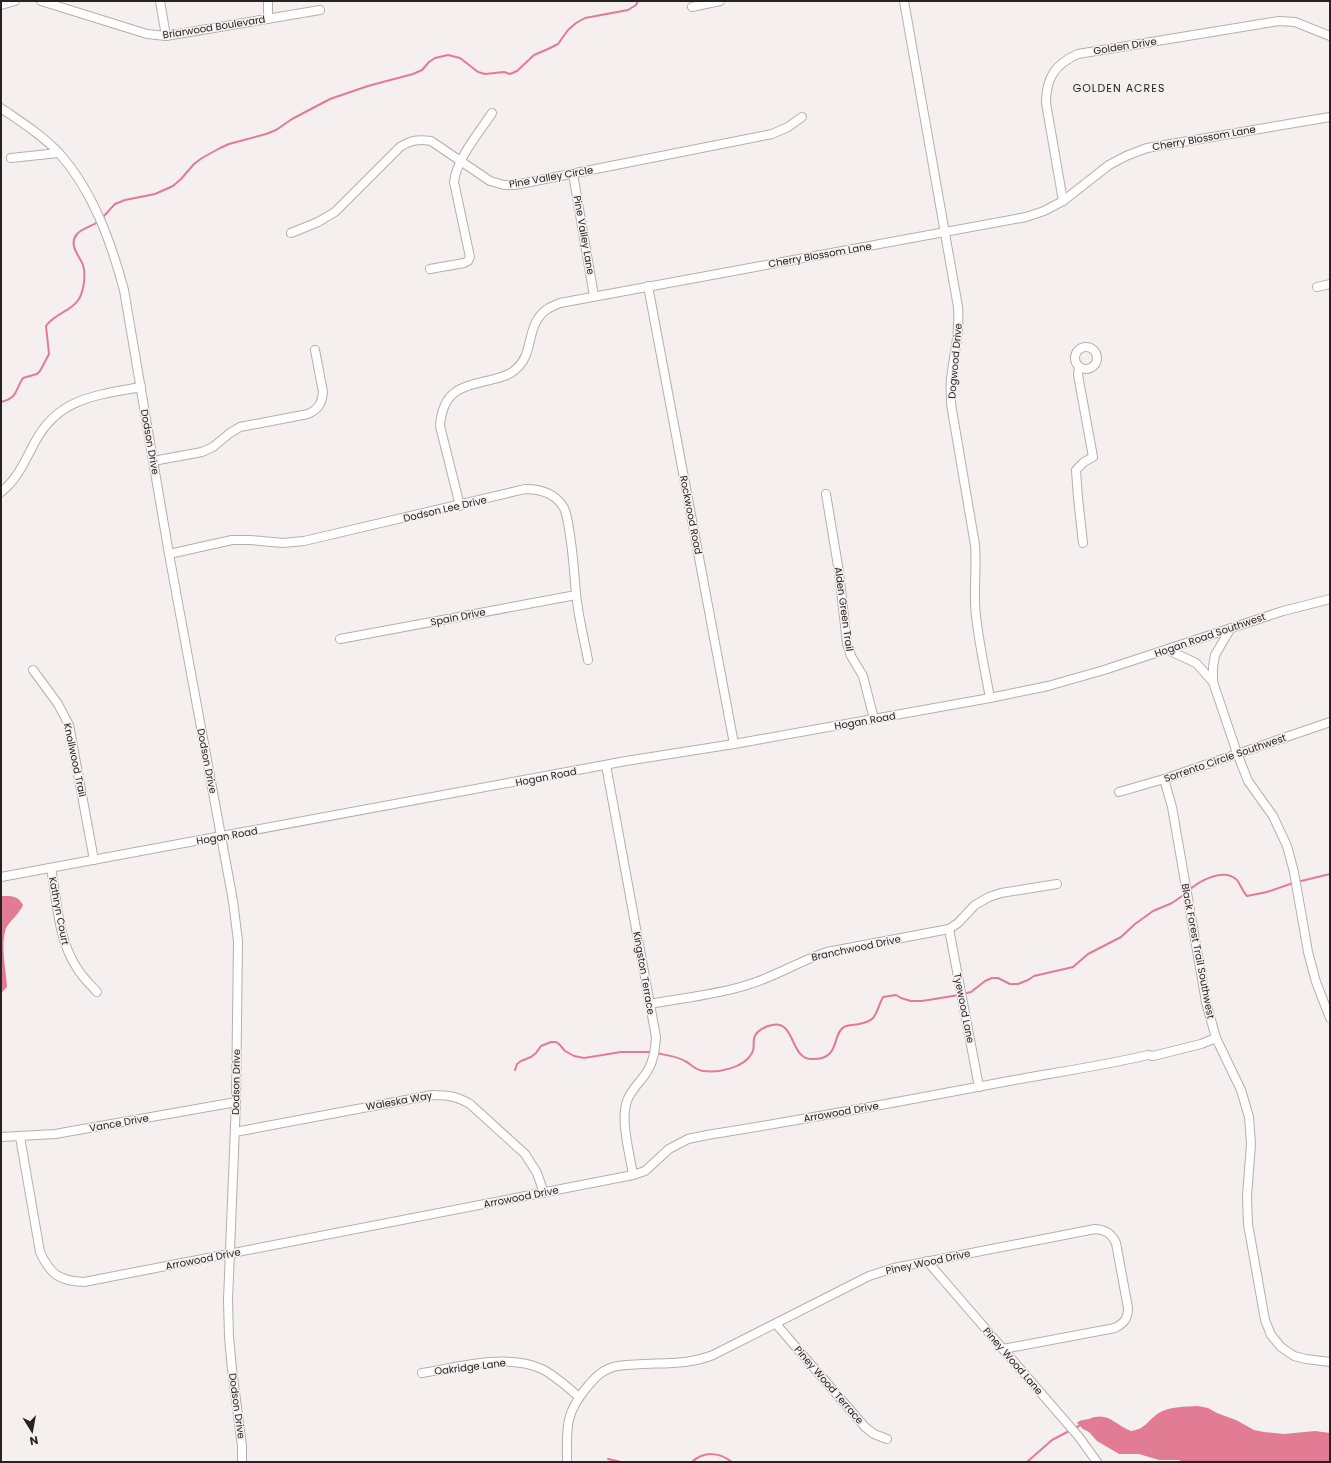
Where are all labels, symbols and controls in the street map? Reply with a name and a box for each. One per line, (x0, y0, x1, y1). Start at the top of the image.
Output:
street label: Briarwood Boulevard (162, 11, 266, 43)
street label: Golden Drive (1092, 34, 1158, 58)
district label: GOLDEN ACRES (1073, 80, 1165, 96)
street label: Cherry Blossom Lane (1151, 122, 1257, 154)
street label: Pine Valley Circle (508, 162, 594, 192)
street label: Pine Valley Lane (570, 194, 598, 276)
street label: Cherry Blossom Lane (767, 239, 873, 271)
street label: Dogwood Drive (944, 323, 966, 399)
street label: Dodson Drive (137, 408, 163, 476)
street label: Rockwood Road (676, 474, 706, 556)
street label: Dodson Lee Drive (402, 492, 488, 526)
street label: Alden Green Trail (831, 566, 857, 652)
street label: Spain Drive (429, 604, 487, 630)
street label: Hogan Road Southwest (1152, 609, 1268, 661)
street label: Hogan Road (833, 708, 897, 734)
street label: Knollwood Trail (60, 722, 90, 798)
street label: Dodson Drive (193, 727, 221, 795)
street label: Sorrento Circle Southwest (1162, 730, 1288, 786)
street label: Hogan Road (514, 764, 578, 790)
street label: Hogan Road (195, 823, 259, 849)
street label: Kathryn Court (45, 876, 73, 947)
street label: Black Forest Trail Southwest (1178, 882, 1219, 1020)
street label: Kingston Terrace (629, 930, 659, 1016)
street label: Branchwood Drive (810, 931, 902, 965)
street label: Tyewood Lane (950, 972, 978, 1044)
street label: Dodson Drive (228, 1049, 244, 1115)
street label: Waleska Way (365, 1088, 434, 1114)
street label: Arrowood Drive (802, 1098, 880, 1126)
street label: Vance Drive (88, 1110, 150, 1136)
street label: Arrowood Drive (482, 1182, 560, 1212)
street label: Arrowood Drive (164, 1244, 242, 1274)
street label: Piney Wood Drive (884, 1246, 972, 1278)
street label: Piney Wood Lane (980, 1324, 1046, 1398)
street label: Piney Wood Terrace (791, 1343, 867, 1427)
street label: Oakridge Lane (433, 1355, 507, 1379)
street label: Dodson Drive (225, 1372, 249, 1440)
north arrow (12, 1411, 52, 1451)
text: N (28, 1432, 39, 1449)

